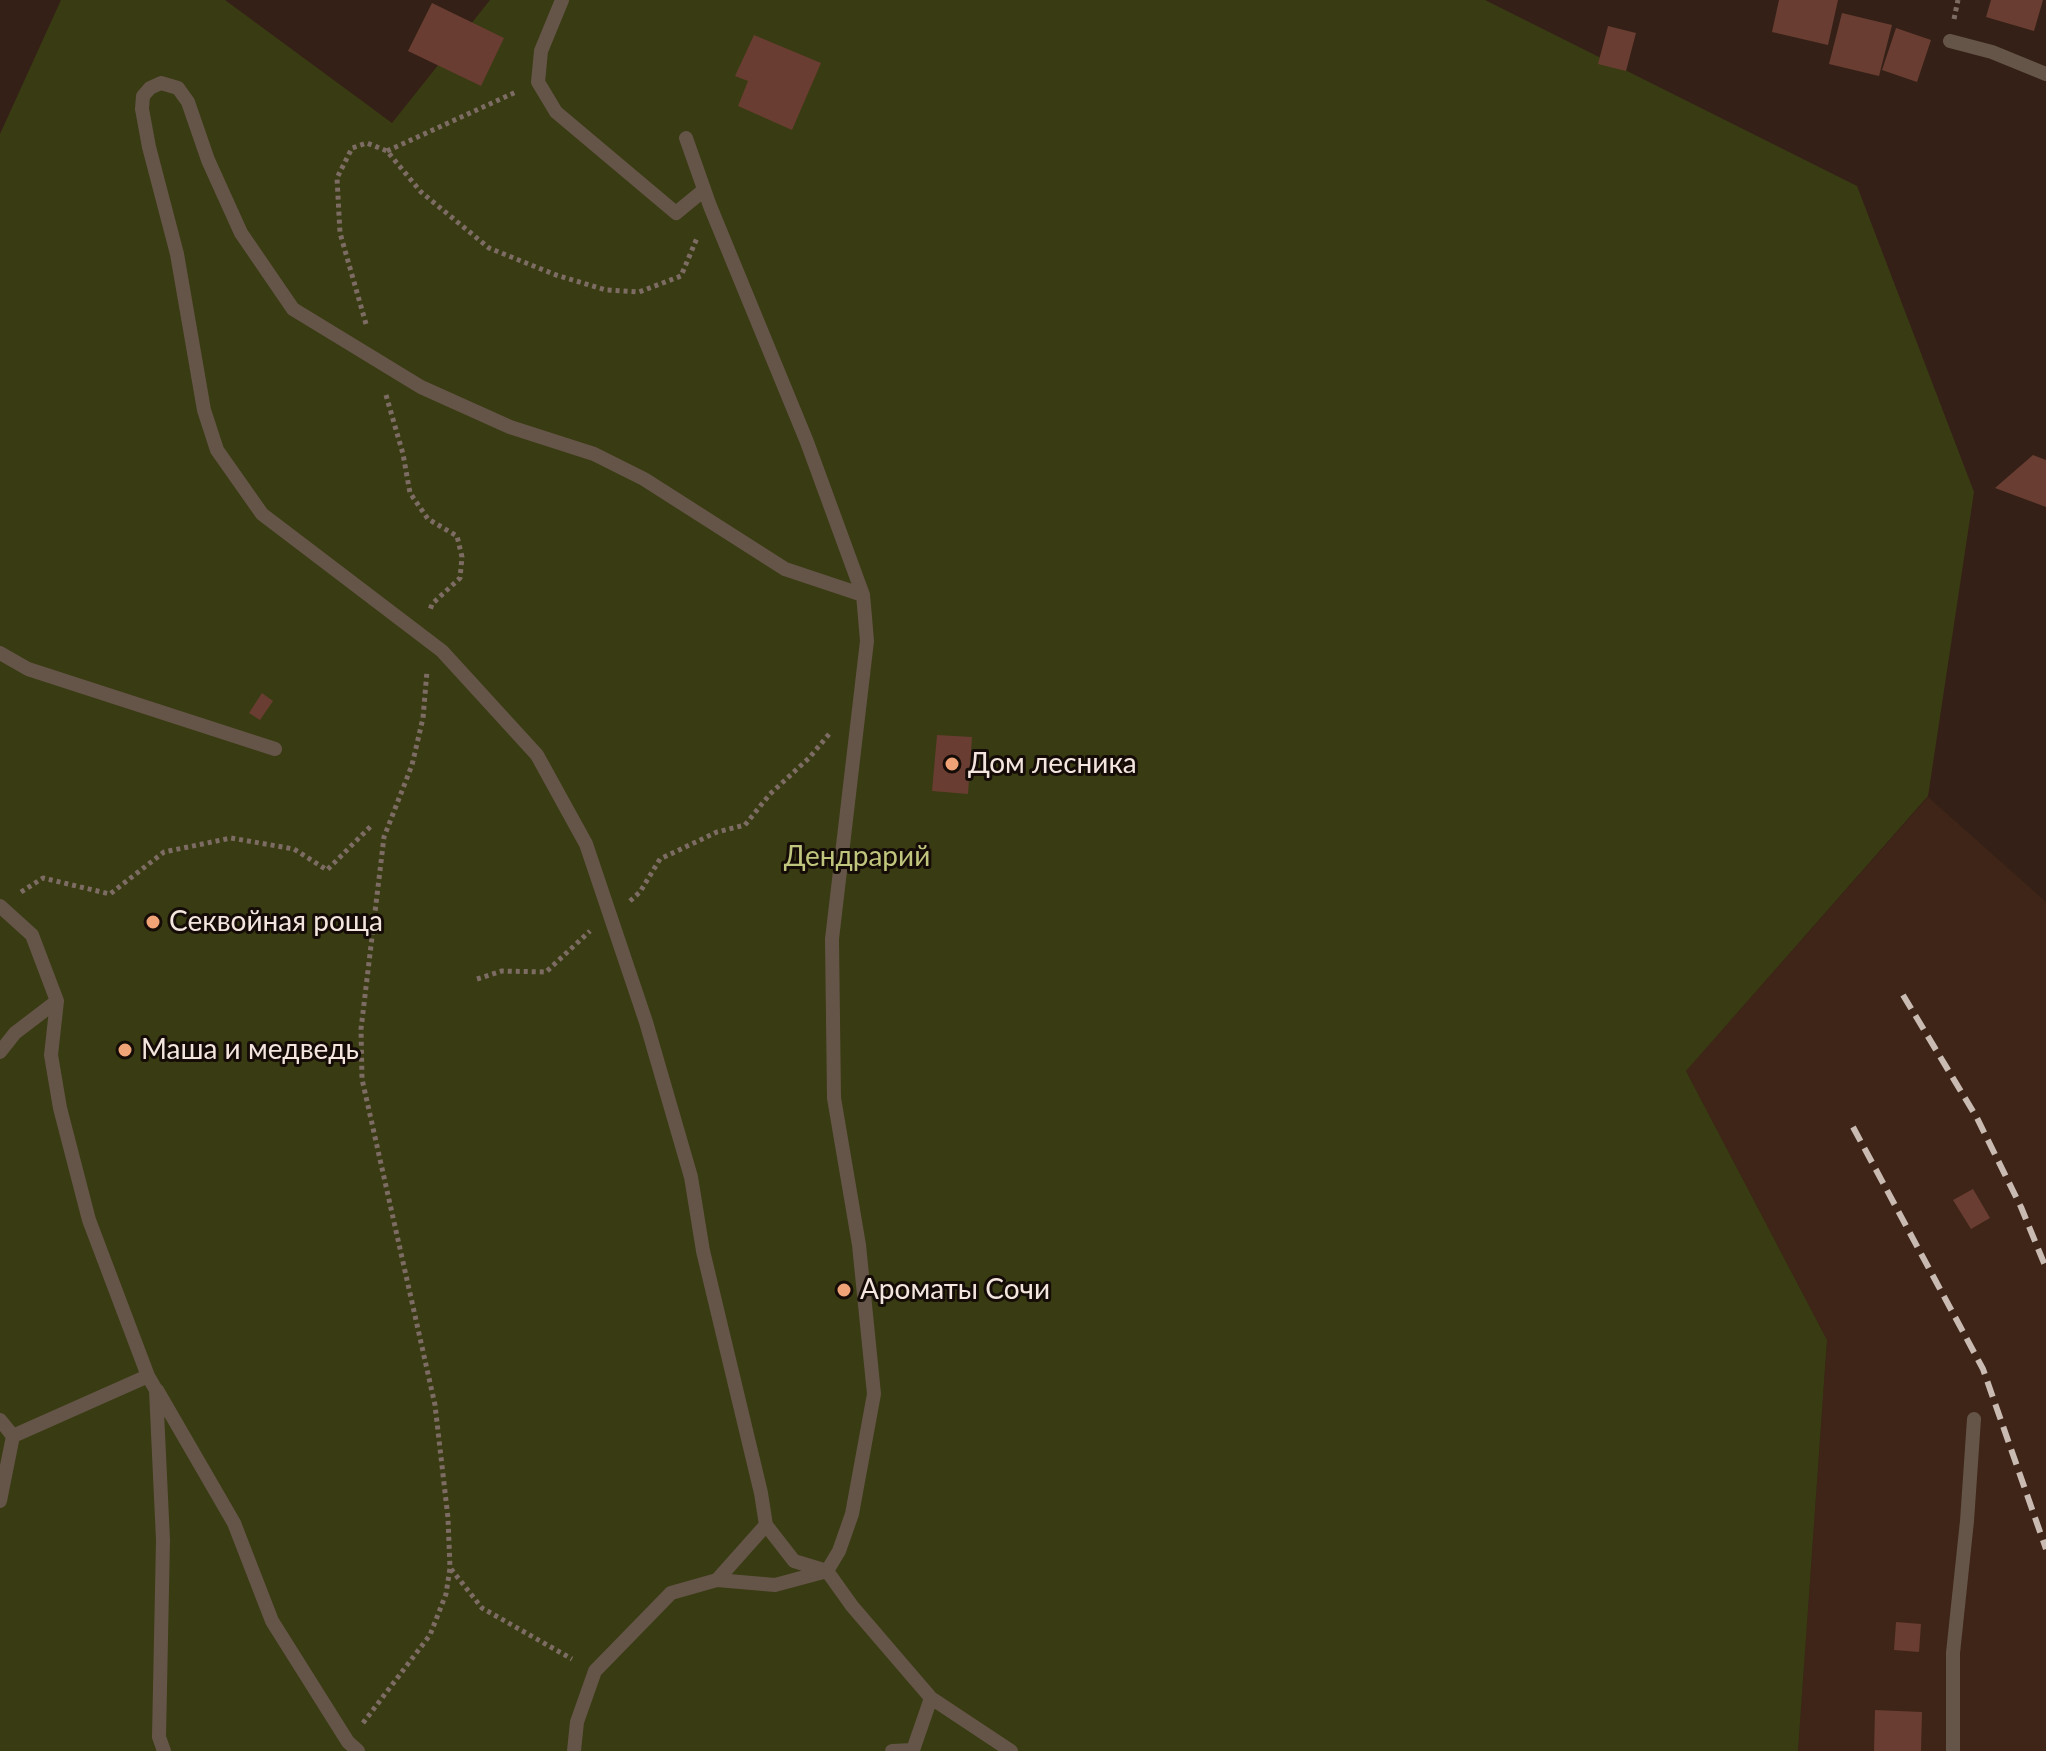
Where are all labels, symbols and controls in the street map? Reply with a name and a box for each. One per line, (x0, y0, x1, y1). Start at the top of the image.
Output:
place label: Дом лесника (968, 747, 1137, 781)
marker: Дом лесника (943, 755, 961, 773)
park label: Дендрарий (784, 840, 930, 874)
place label: Секвойная роща (169, 905, 383, 939)
marker: Секвойная роща (144, 913, 162, 931)
place label: Маша и медведь (141, 1033, 359, 1067)
marker: Маша и медведь (116, 1041, 134, 1059)
place label: Ароматы Сочи (860, 1273, 1050, 1307)
marker: Ароматы Сочи (835, 1281, 853, 1299)

